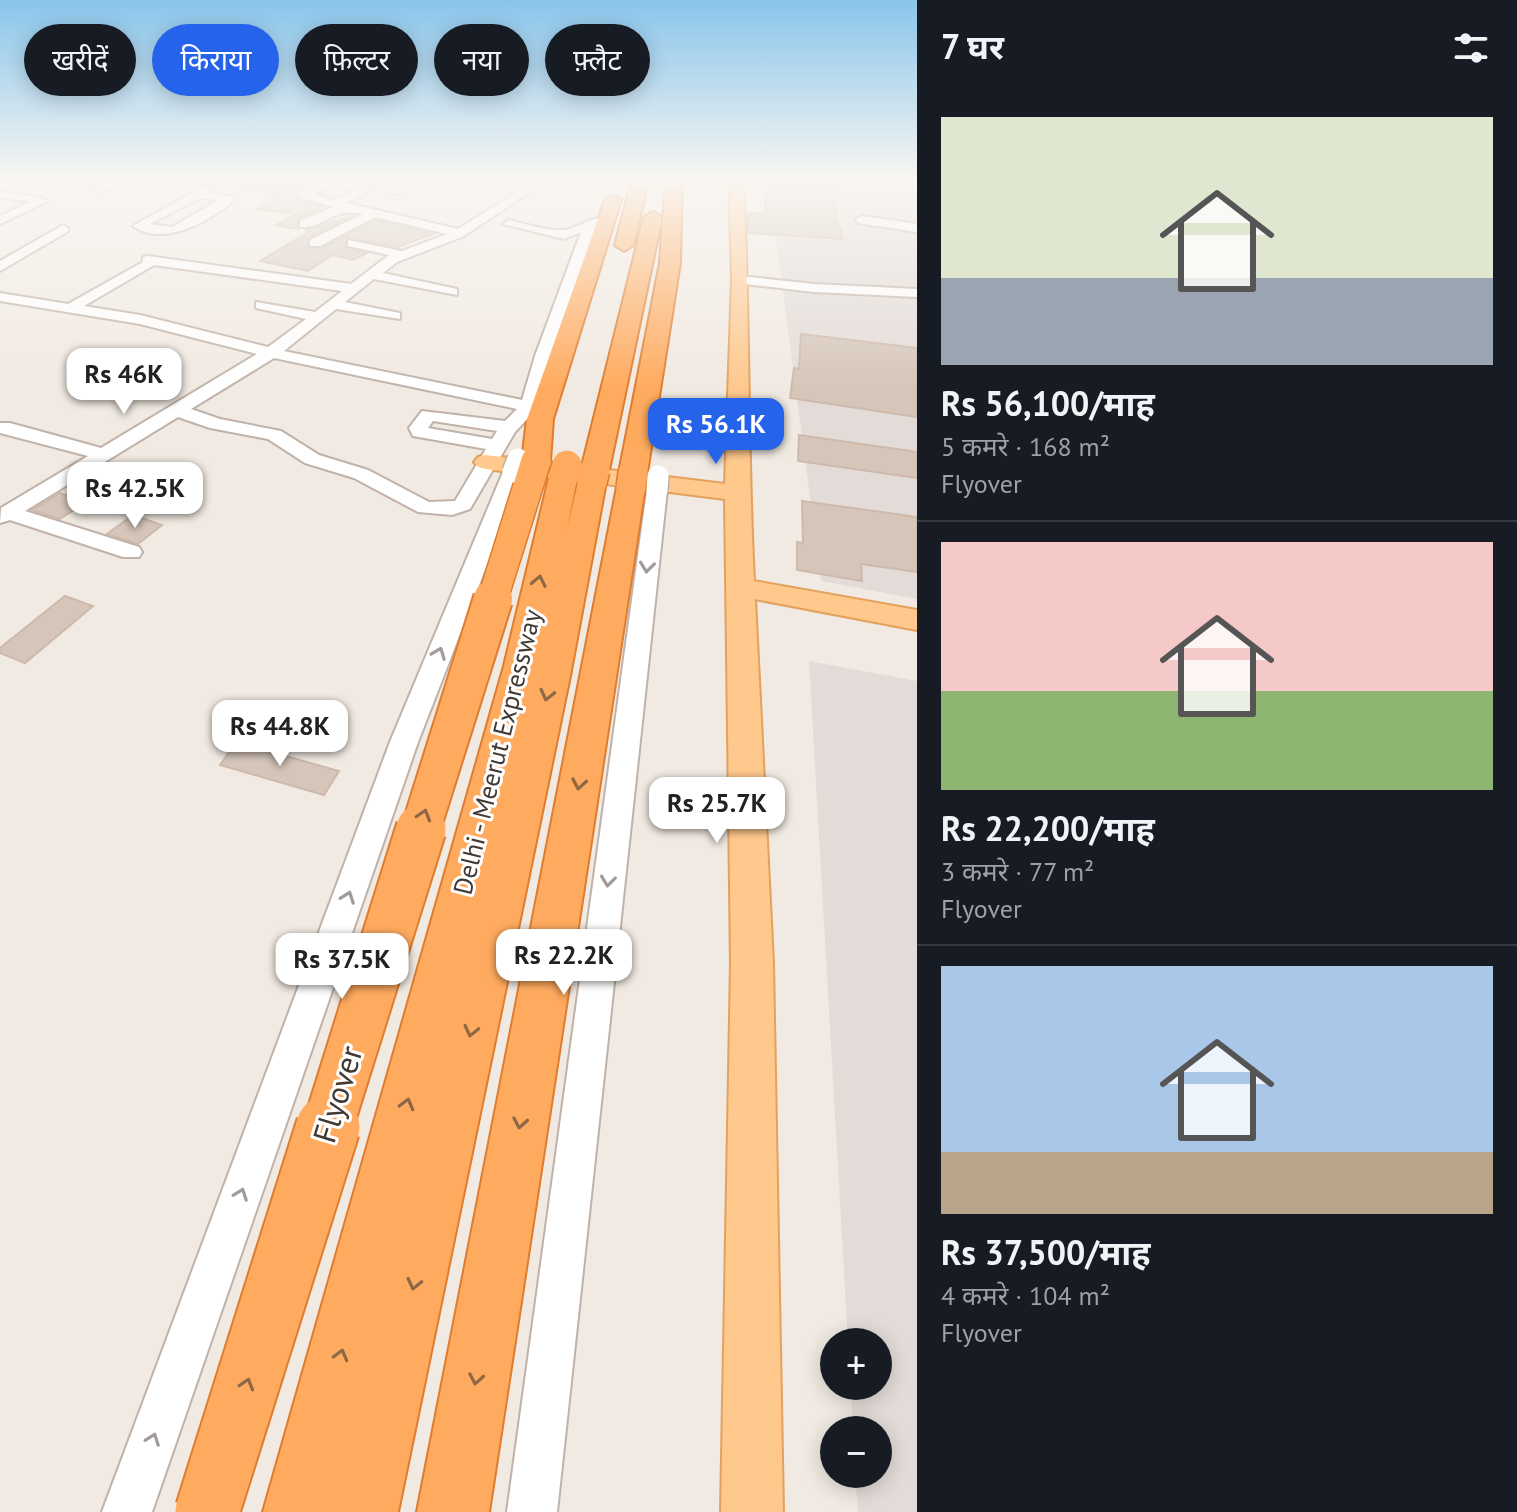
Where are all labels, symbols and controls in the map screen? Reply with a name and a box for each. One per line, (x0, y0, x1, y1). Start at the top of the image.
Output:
chip: खरीदें (24, 24, 136, 96)
chip: किराया (152, 24, 279, 96)
chip: फ़िल्टर (295, 24, 418, 96)
chip: नया (434, 24, 529, 96)
chip: फ़्लैट (545, 24, 650, 96)
text: 7 घर (941, 24, 1004, 68)
icon: filters (1449, 26, 1493, 70)
icon: home (1145, 169, 1289, 313)
pin: Rs 46K (59, 348, 189, 416)
text: Rs 46K (85, 357, 163, 390)
text: Rs 56,100/माह (941, 381, 1155, 425)
pin: Rs 56.1K (633, 398, 799, 466)
text: Rs 56.1K (666, 407, 766, 440)
text: 5 कमरे · 168 m² (941, 430, 1110, 463)
pin: Rs 42.5K (52, 462, 218, 530)
text: Flyover (941, 467, 1022, 500)
text: Rs 42.5K (85, 471, 185, 504)
one-way arrow (639, 560, 656, 574)
one-way arrow (530, 574, 547, 587)
icon: home (1145, 594, 1289, 738)
street label: Delhi - Meerut Expressway (446, 606, 548, 898)
one-way arrow (429, 647, 446, 661)
one-way arrow (539, 688, 556, 702)
pin: Rs 44.8K (197, 700, 363, 768)
text: Rs 44.8K (230, 709, 330, 742)
one-way arrow (572, 777, 589, 791)
pin: Rs 25.7K (634, 777, 800, 845)
text: Rs 25.7K (667, 786, 767, 819)
text: Rs 22,200/माह (941, 806, 1155, 850)
one-way arrow (415, 809, 431, 823)
text: 3 कमरे · 77 m² (941, 855, 1094, 888)
one-way arrow (600, 874, 617, 888)
one-way arrow (339, 891, 355, 905)
text: Flyover (941, 892, 1022, 925)
pin: Rs 22.2K (481, 929, 647, 997)
pin: Rs 37.5K (259, 933, 425, 1001)
text: Rs 22.2K (514, 938, 614, 971)
text: Rs 37.5K (294, 942, 390, 975)
icon: home (1145, 1018, 1289, 1162)
one-way arrow (463, 1023, 480, 1037)
street label: Flyover (302, 1040, 372, 1148)
one-way arrow (397, 1097, 414, 1111)
one-way arrow (513, 1116, 530, 1130)
one-way arrow (231, 1188, 248, 1202)
text: Rs 37,500/माह (941, 1230, 1151, 1274)
one-way arrow (406, 1277, 423, 1291)
text: 4 कमरे · 104 m² (941, 1279, 1110, 1312)
text: Flyover (941, 1316, 1022, 1349)
map controls (820, 1328, 892, 1488)
button: + (820, 1328, 892, 1400)
one-way arrow (331, 1349, 348, 1363)
one-way arrow (468, 1373, 485, 1386)
one-way arrow (237, 1378, 253, 1392)
button: − (820, 1416, 892, 1488)
one-way arrow (143, 1432, 160, 1446)

